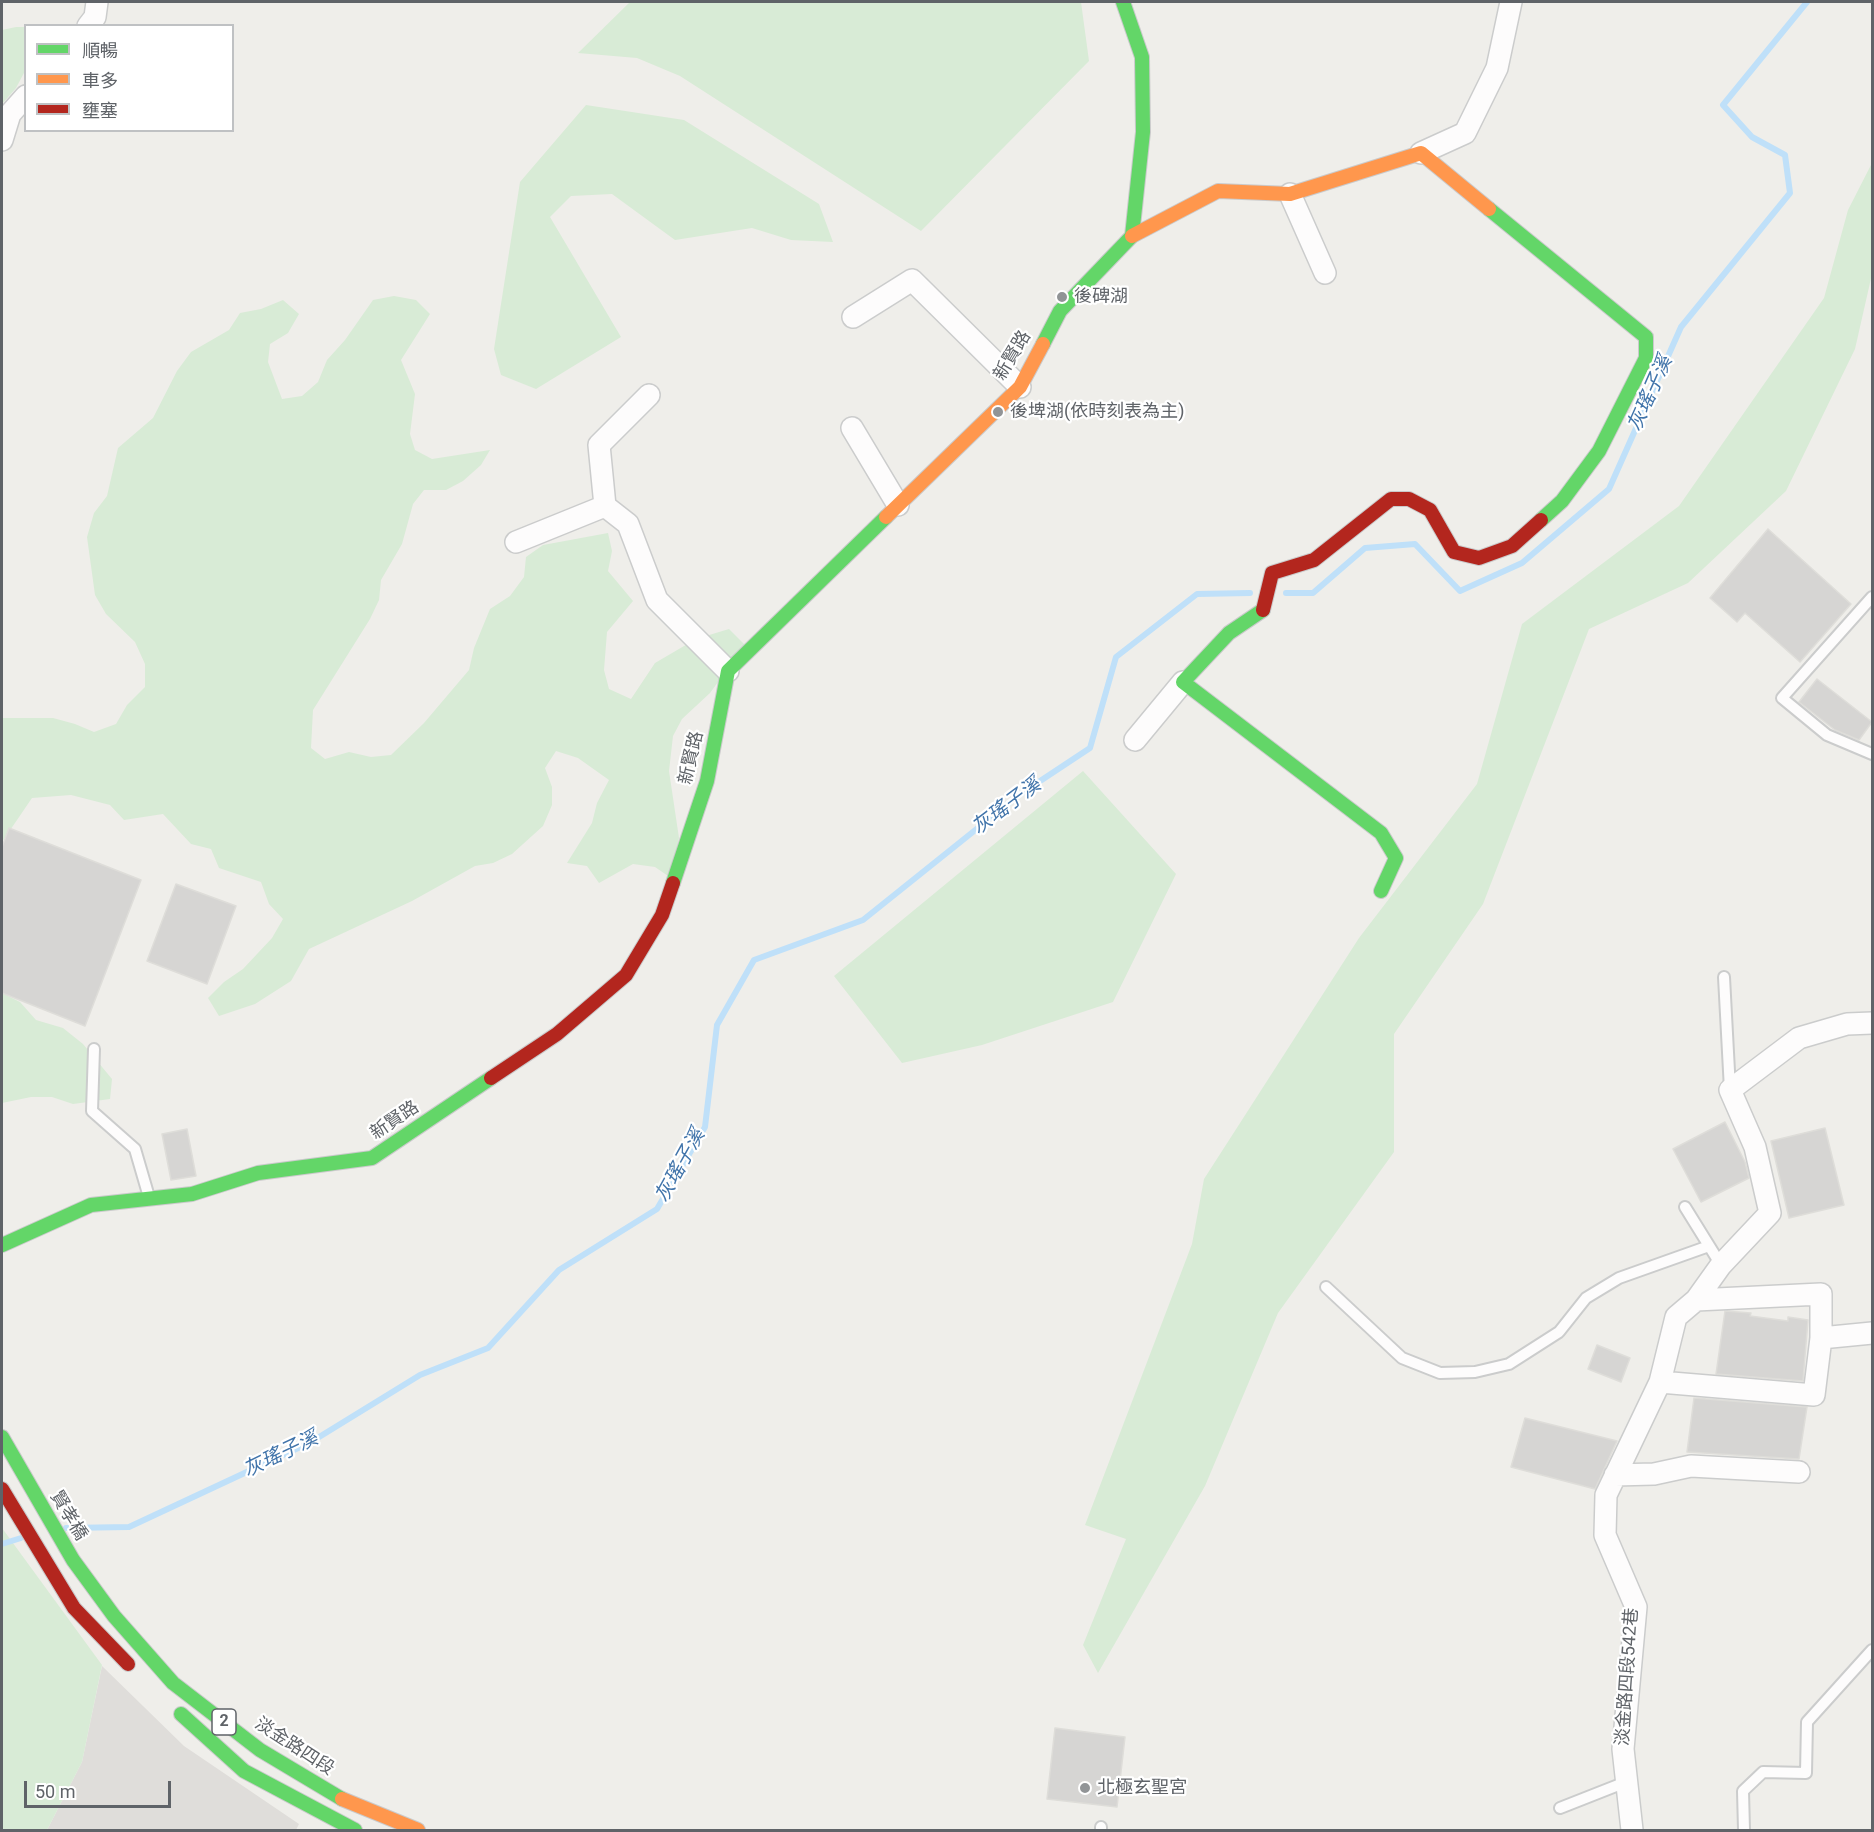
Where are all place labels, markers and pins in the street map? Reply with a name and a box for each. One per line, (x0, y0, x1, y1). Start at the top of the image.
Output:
place label: 後碑湖 (1074, 286, 1128, 308)
marker: 後碑湖 (1055, 290, 1069, 304)
place label: 後埤湖(依時刻表為主) (1010, 401, 1184, 423)
marker: 後埤湖(依時刻表為主) (991, 405, 1005, 419)
place label: 北極玄聖宮 (1097, 1777, 1187, 1799)
marker: 北極玄聖宮 (1078, 1781, 1092, 1795)

